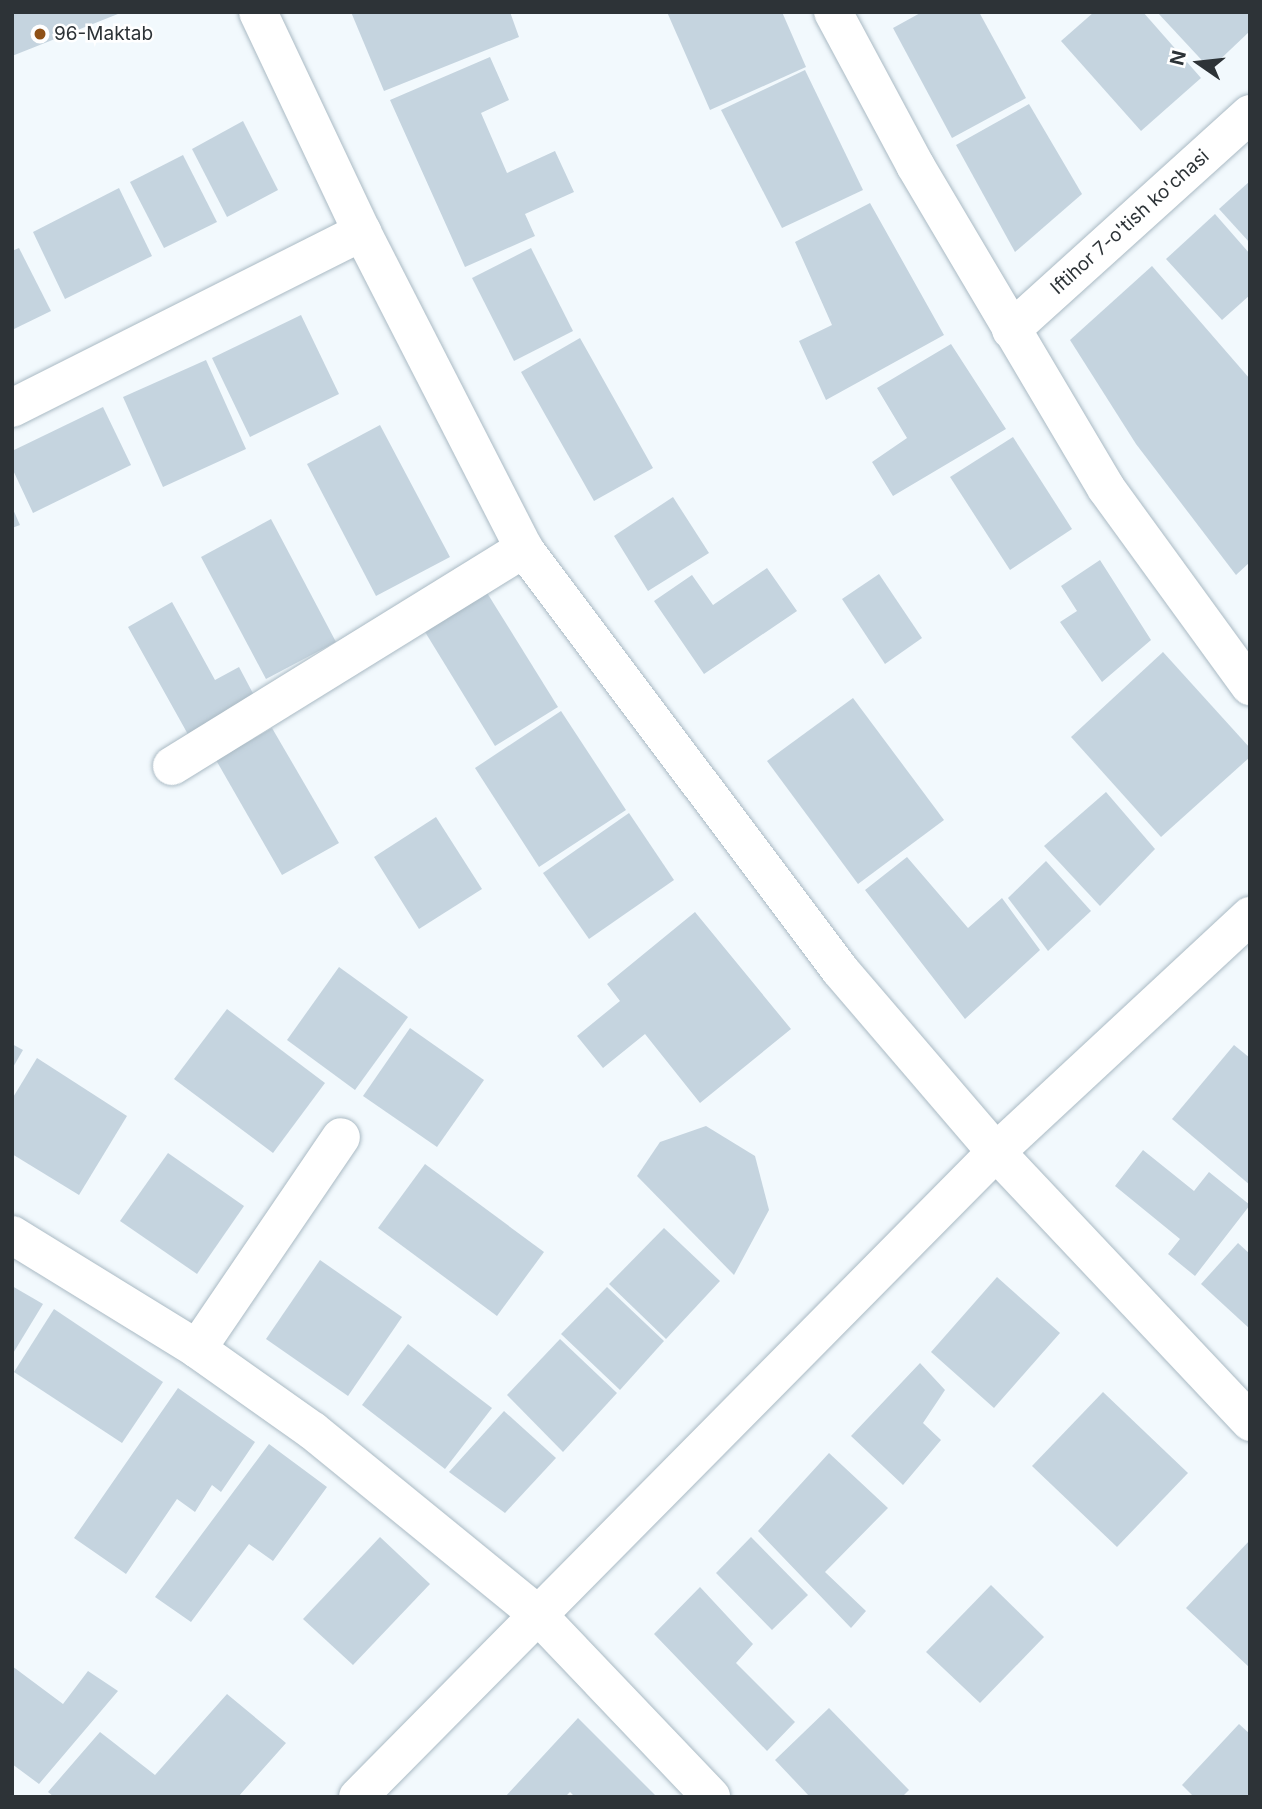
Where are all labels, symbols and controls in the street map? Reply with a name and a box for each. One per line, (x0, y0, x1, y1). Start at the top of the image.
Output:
place label: 96-Maktab (54, 23, 153, 45)
marker: 96-Maktab (32, 26, 48, 42)
north arrow (1164, 28, 1234, 98)
text: N (1165, 48, 1191, 68)
street label: Iftihor 7-o'tish ko'chasi (1046, 145, 1214, 299)

